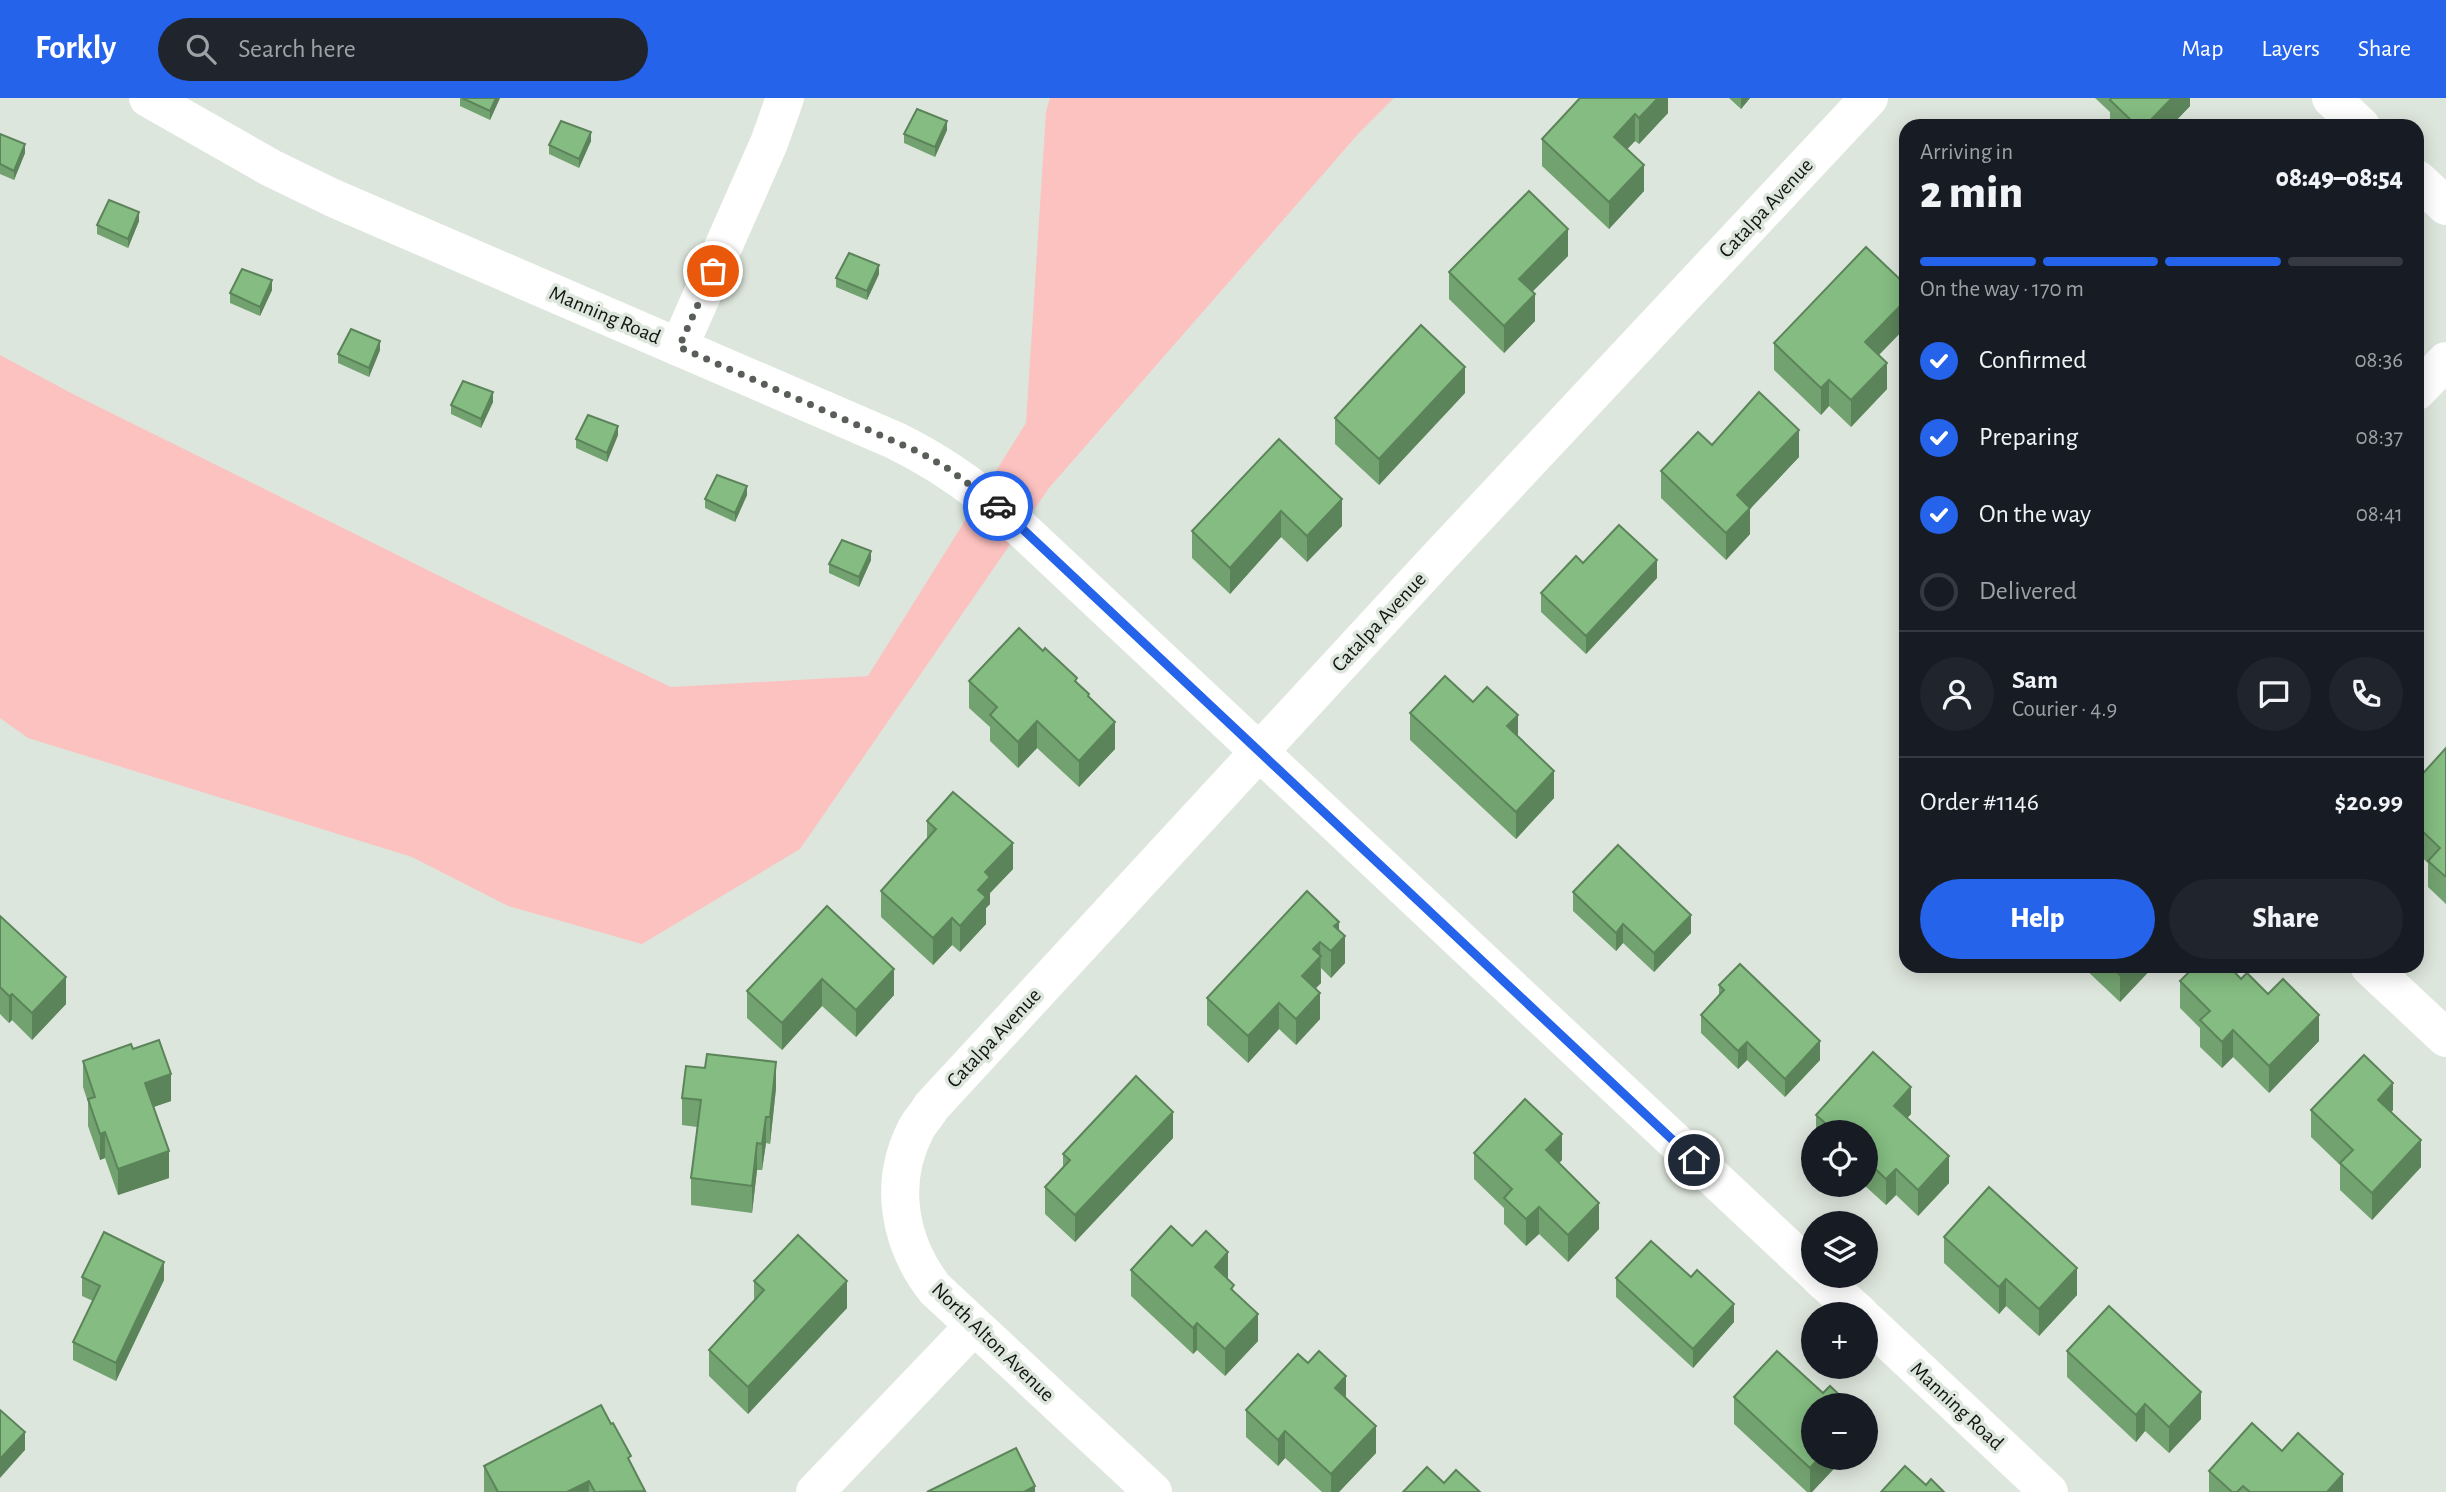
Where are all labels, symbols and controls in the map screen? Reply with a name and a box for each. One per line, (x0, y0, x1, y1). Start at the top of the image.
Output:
search box (158, 18, 648, 81)
icon: search (182, 30, 220, 68)
text: Forkly (35, 32, 116, 65)
text: Search here (238, 36, 356, 62)
text: Map (2181, 37, 2223, 61)
text: Layers (2261, 37, 2320, 61)
text: Share (2358, 37, 2411, 61)
text: Arriving in (1920, 141, 2013, 164)
street label: Catalpa Avenue (1715, 154, 1817, 262)
text: 08:49–08:54 (2275, 165, 2403, 191)
text: 2 min (1920, 170, 2023, 216)
pin (683, 241, 743, 301)
icon: bag (694, 252, 732, 290)
text: On the way · 170 m (1920, 278, 2084, 301)
street label: Manning Road (546, 282, 664, 348)
icon: check (1920, 342, 1958, 380)
text: Confirmed (1979, 347, 2087, 373)
text: 08:36 (2354, 349, 2403, 372)
icon: check (1920, 419, 1958, 457)
text: Preparing (1979, 424, 2078, 450)
text: 08:37 (2356, 426, 2403, 449)
courier (963, 471, 1033, 541)
icon: car (979, 487, 1017, 525)
icon: check (1920, 496, 1958, 534)
text: On the way (1979, 501, 2091, 527)
text: 08:41 (2356, 503, 2403, 526)
street label: Catalpa Avenue (1328, 568, 1430, 676)
text: Delivered (1979, 578, 2077, 604)
button: person (1920, 657, 1994, 731)
button: chat (2237, 657, 2311, 731)
button: phone (2329, 657, 2403, 731)
text: Sam (2012, 667, 2058, 693)
text: Courier · 4.9 (2012, 698, 2117, 721)
text: Order #1146 (1920, 789, 2039, 815)
text: $20.99 (2334, 789, 2403, 815)
button: Help (1920, 879, 2155, 959)
button: Share (2169, 879, 2403, 959)
street label: Catalpa Avenue (943, 984, 1045, 1092)
map controls (1801, 1120, 1878, 1470)
button: locate (1801, 1120, 1878, 1197)
pin (1664, 1130, 1724, 1190)
icon: home (1675, 1141, 1713, 1179)
button: layers (1801, 1211, 1878, 1288)
street label: North Alton Avenue (928, 1278, 1058, 1406)
button: + (1801, 1302, 1878, 1379)
street label: Manning Road (1906, 1358, 2008, 1454)
button: − (1801, 1393, 1878, 1470)

